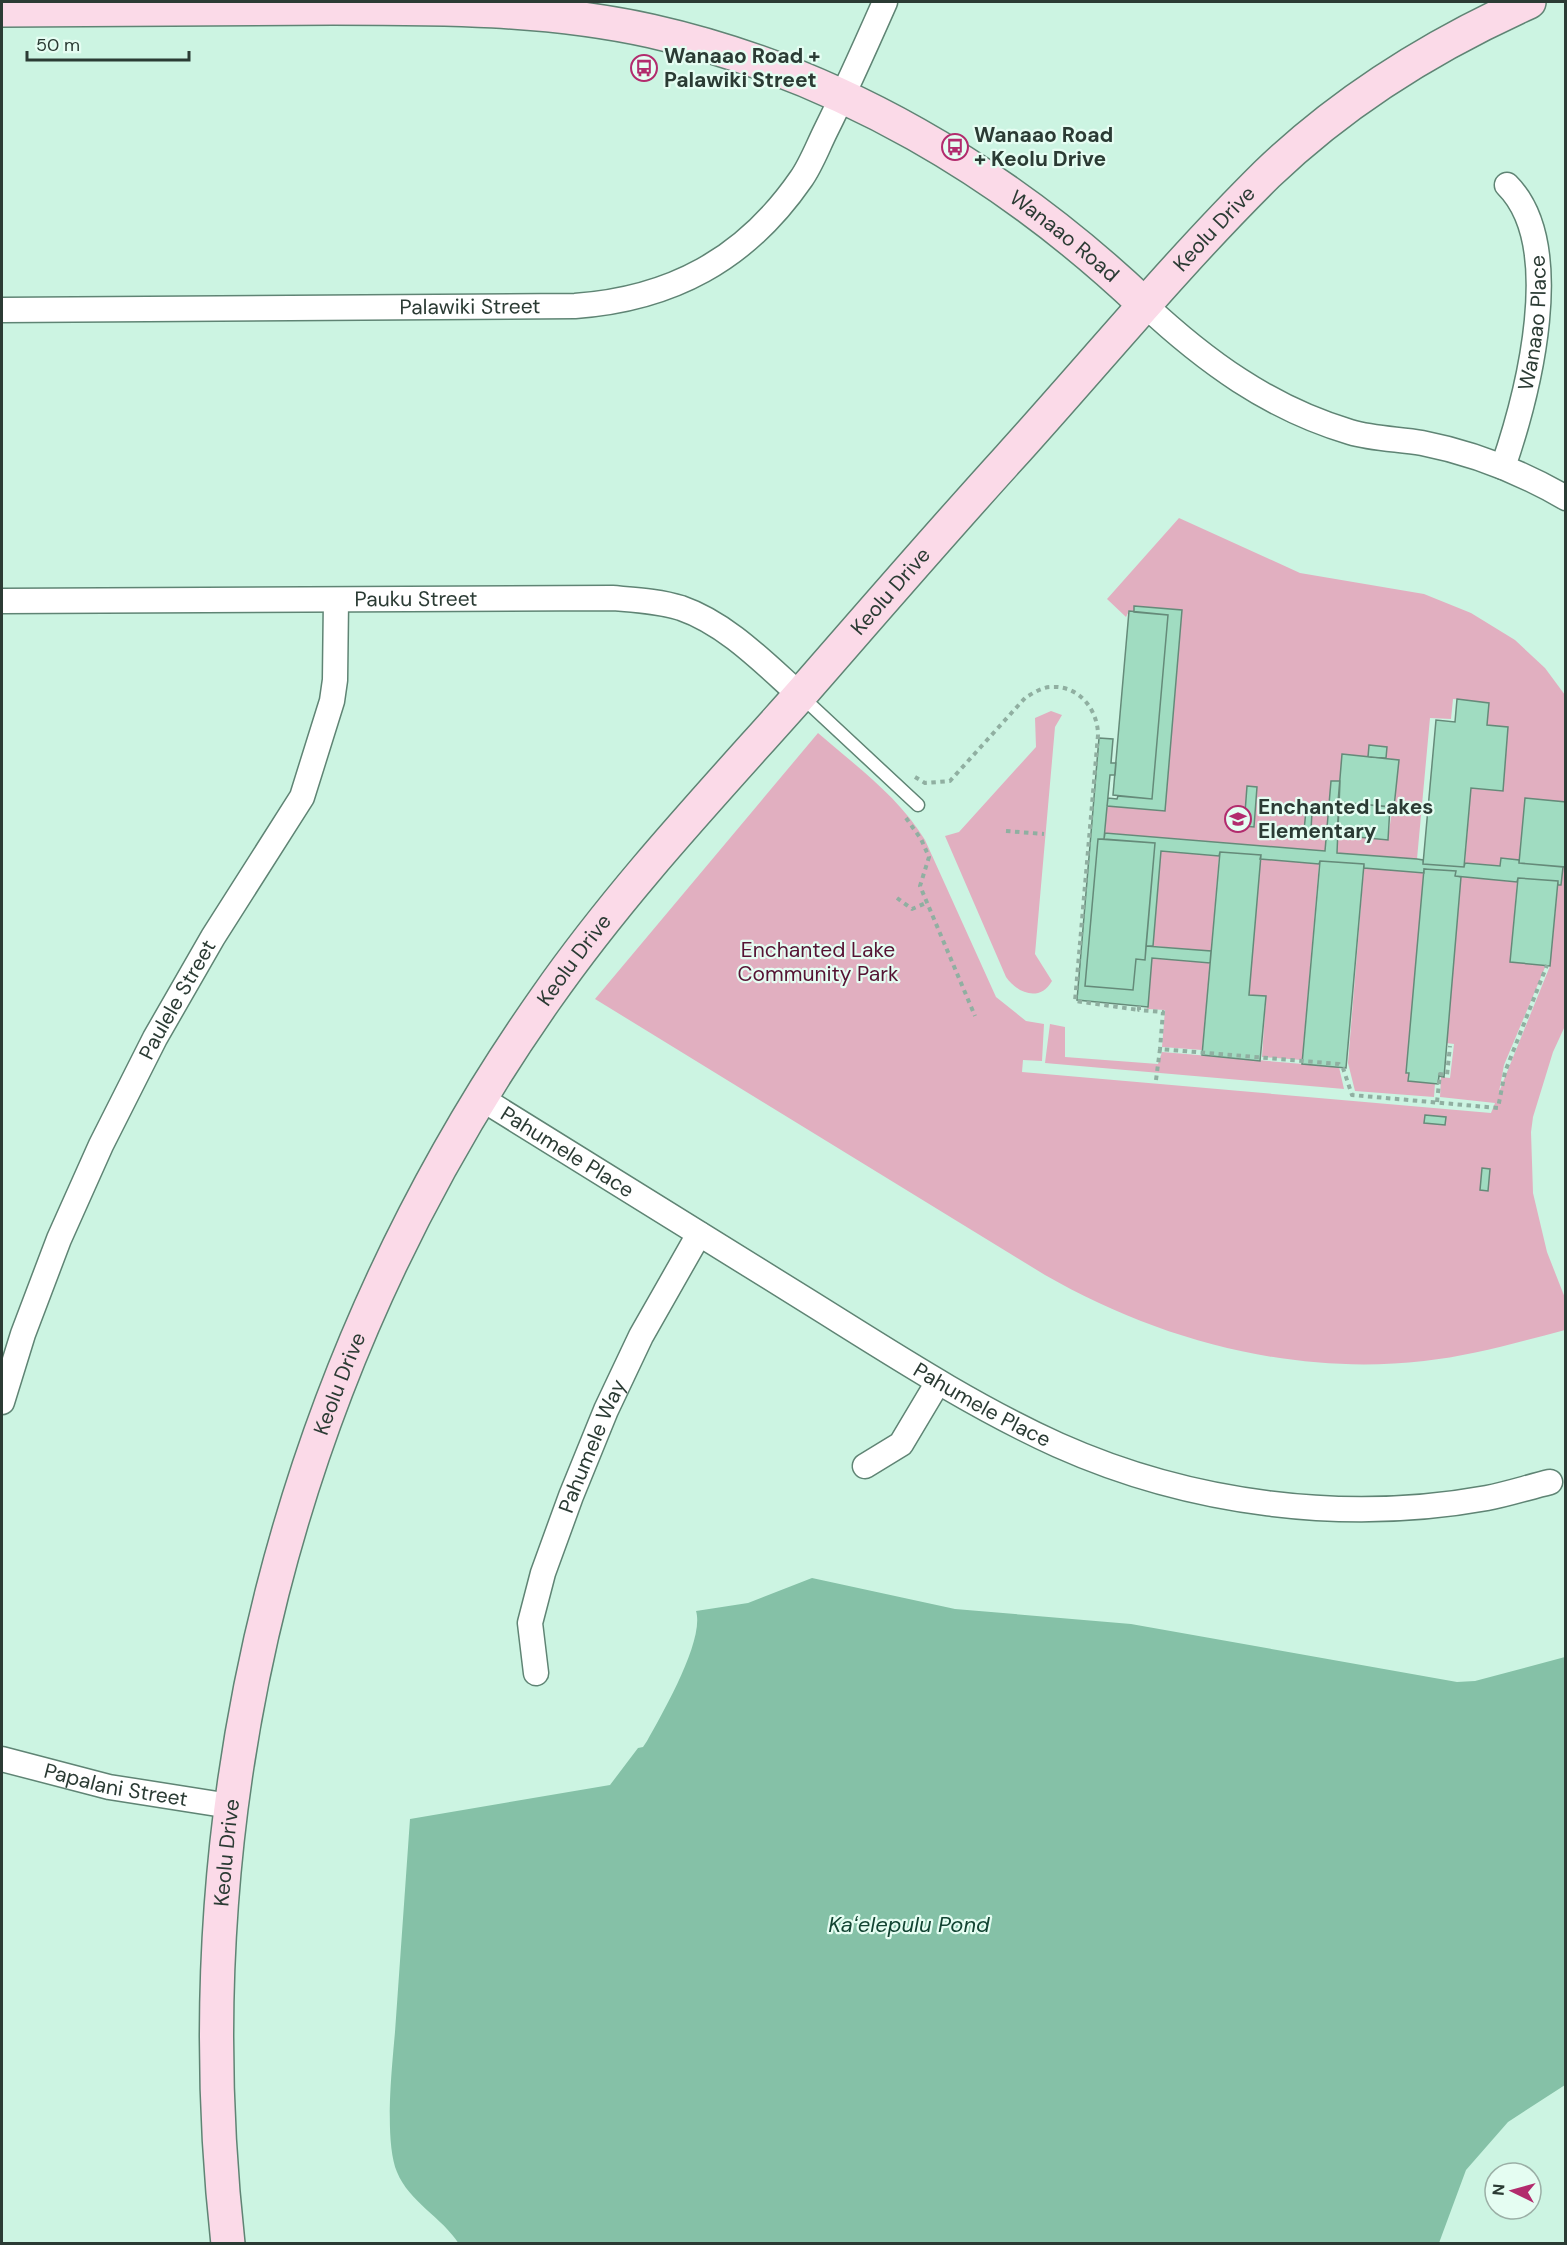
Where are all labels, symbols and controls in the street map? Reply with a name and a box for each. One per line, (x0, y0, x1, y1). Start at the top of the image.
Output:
scale bar (27, 24, 189, 62)
text: 50 m (36, 33, 80, 57)
place label: Wanaao Road + Palawiki Street (664, 42, 820, 94)
bus stop icon: Wanaao Road + Palawiki Street (629, 53, 659, 83)
place label: Wanaao Road + Keolu Drive (974, 121, 1113, 173)
bus stop icon: Wanaao Road + Keolu Drive (940, 132, 970, 162)
street label: Keolu Drive (1167, 180, 1261, 278)
street label: Wanaao Road (1004, 184, 1125, 288)
street label: Wanaao Place (1511, 254, 1553, 393)
street label: Palawiki Street (399, 292, 541, 321)
street label: Keolu Drive (844, 541, 937, 641)
street label: Pauku Street (354, 585, 478, 613)
place label: Enchanted Lakes Elementary (1258, 793, 1433, 845)
school or university icon: Enchanted Lakes Elementary (1223, 804, 1253, 834)
street label: Keolu Drive (531, 908, 618, 1012)
street label: Paulele Street (132, 935, 223, 1064)
park label: Enchanted Lake Community Park (737, 936, 899, 988)
street label: Pahumele Place (495, 1100, 639, 1204)
street label: Keolu Drive (307, 1328, 372, 1439)
street label: Pahumele Place (908, 1356, 1055, 1454)
street label: Pahumele Way (552, 1375, 633, 1517)
street label: Papalani Street (41, 1757, 190, 1813)
street label: Keolu Drive (207, 1797, 246, 1908)
water label: Kaʻelepulu Pond (828, 1910, 990, 1939)
north arrow (1483, 2161, 1543, 2221)
text: N (1488, 2183, 1510, 2196)

